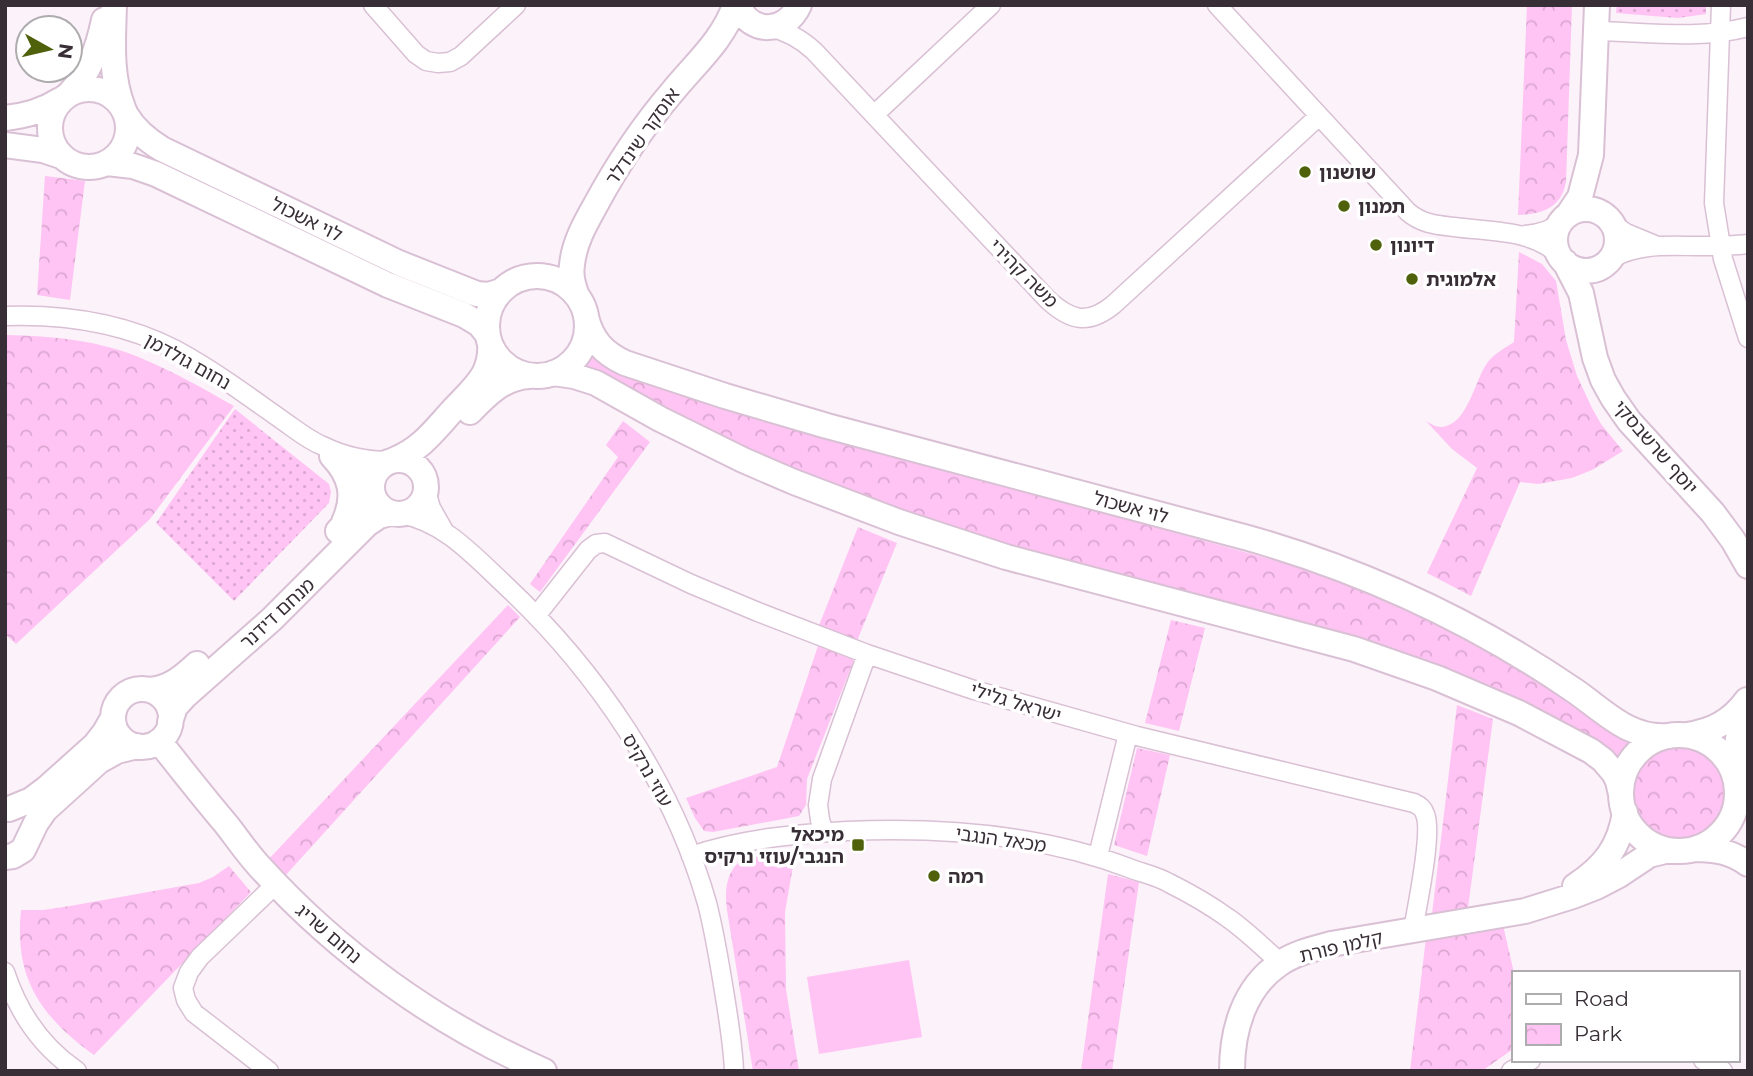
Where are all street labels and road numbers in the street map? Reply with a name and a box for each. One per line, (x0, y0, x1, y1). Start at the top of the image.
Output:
street label: אוסקר שינדלר (600, 83, 684, 189)
street label: לוי אשכול (267, 192, 346, 247)
street label: משה קהירי (984, 234, 1063, 313)
street label: נחום גולדמן (141, 328, 235, 394)
street label: יוסף שרשבסקי (1609, 396, 1703, 499)
street label: לוי אשכול (1091, 486, 1171, 529)
street label: מנחם דידנר (235, 573, 319, 654)
street label: ישראל גלילי (968, 678, 1064, 727)
street label: עוזי נרקיס (617, 730, 678, 811)
street label: מכאל הנגבי (954, 822, 1048, 857)
street label: נחום שריג (291, 899, 366, 968)
street label: קלמן פורת (1297, 926, 1385, 967)

